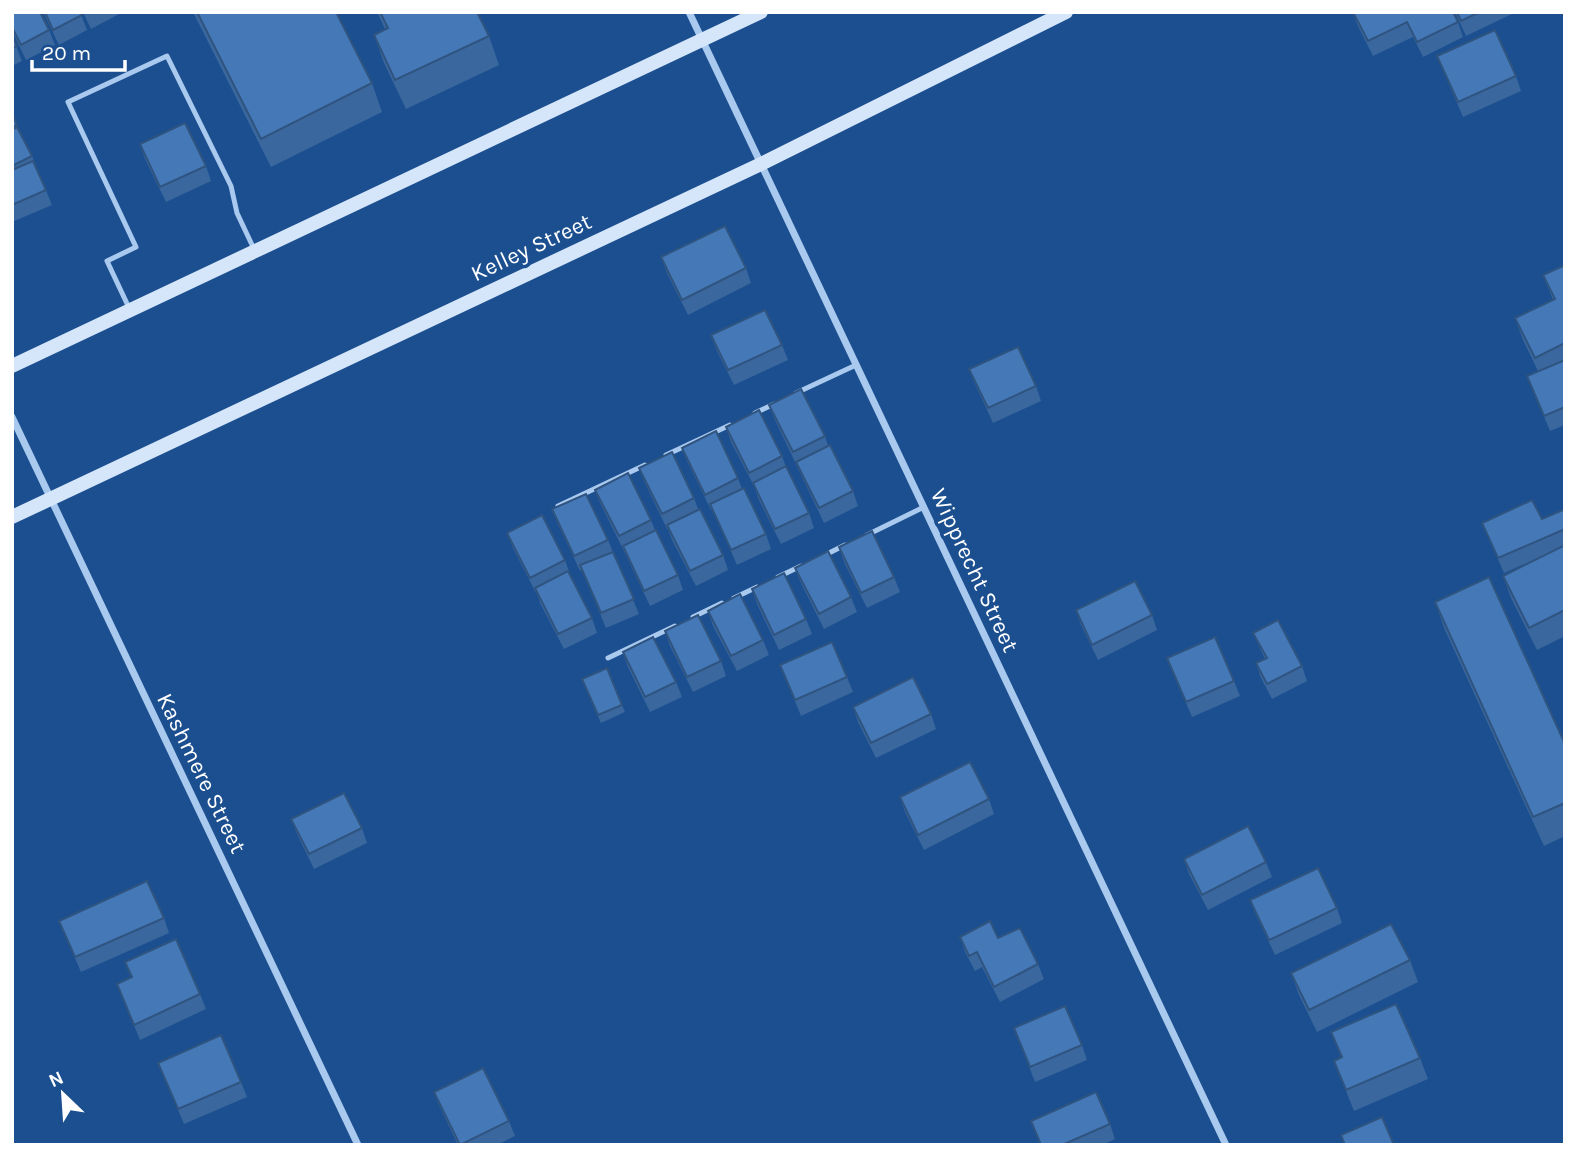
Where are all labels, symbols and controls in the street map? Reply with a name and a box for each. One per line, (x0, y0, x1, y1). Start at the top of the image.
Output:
scale bar (32, 28, 124, 72)
text: 20 m (42, 41, 91, 65)
street label: Kelley Street (467, 208, 596, 287)
street label: Wipprecht Street (925, 484, 1024, 657)
street label: Kashmere Street (151, 689, 252, 858)
north arrow (28, 1059, 98, 1129)
text: N (45, 1067, 67, 1092)

